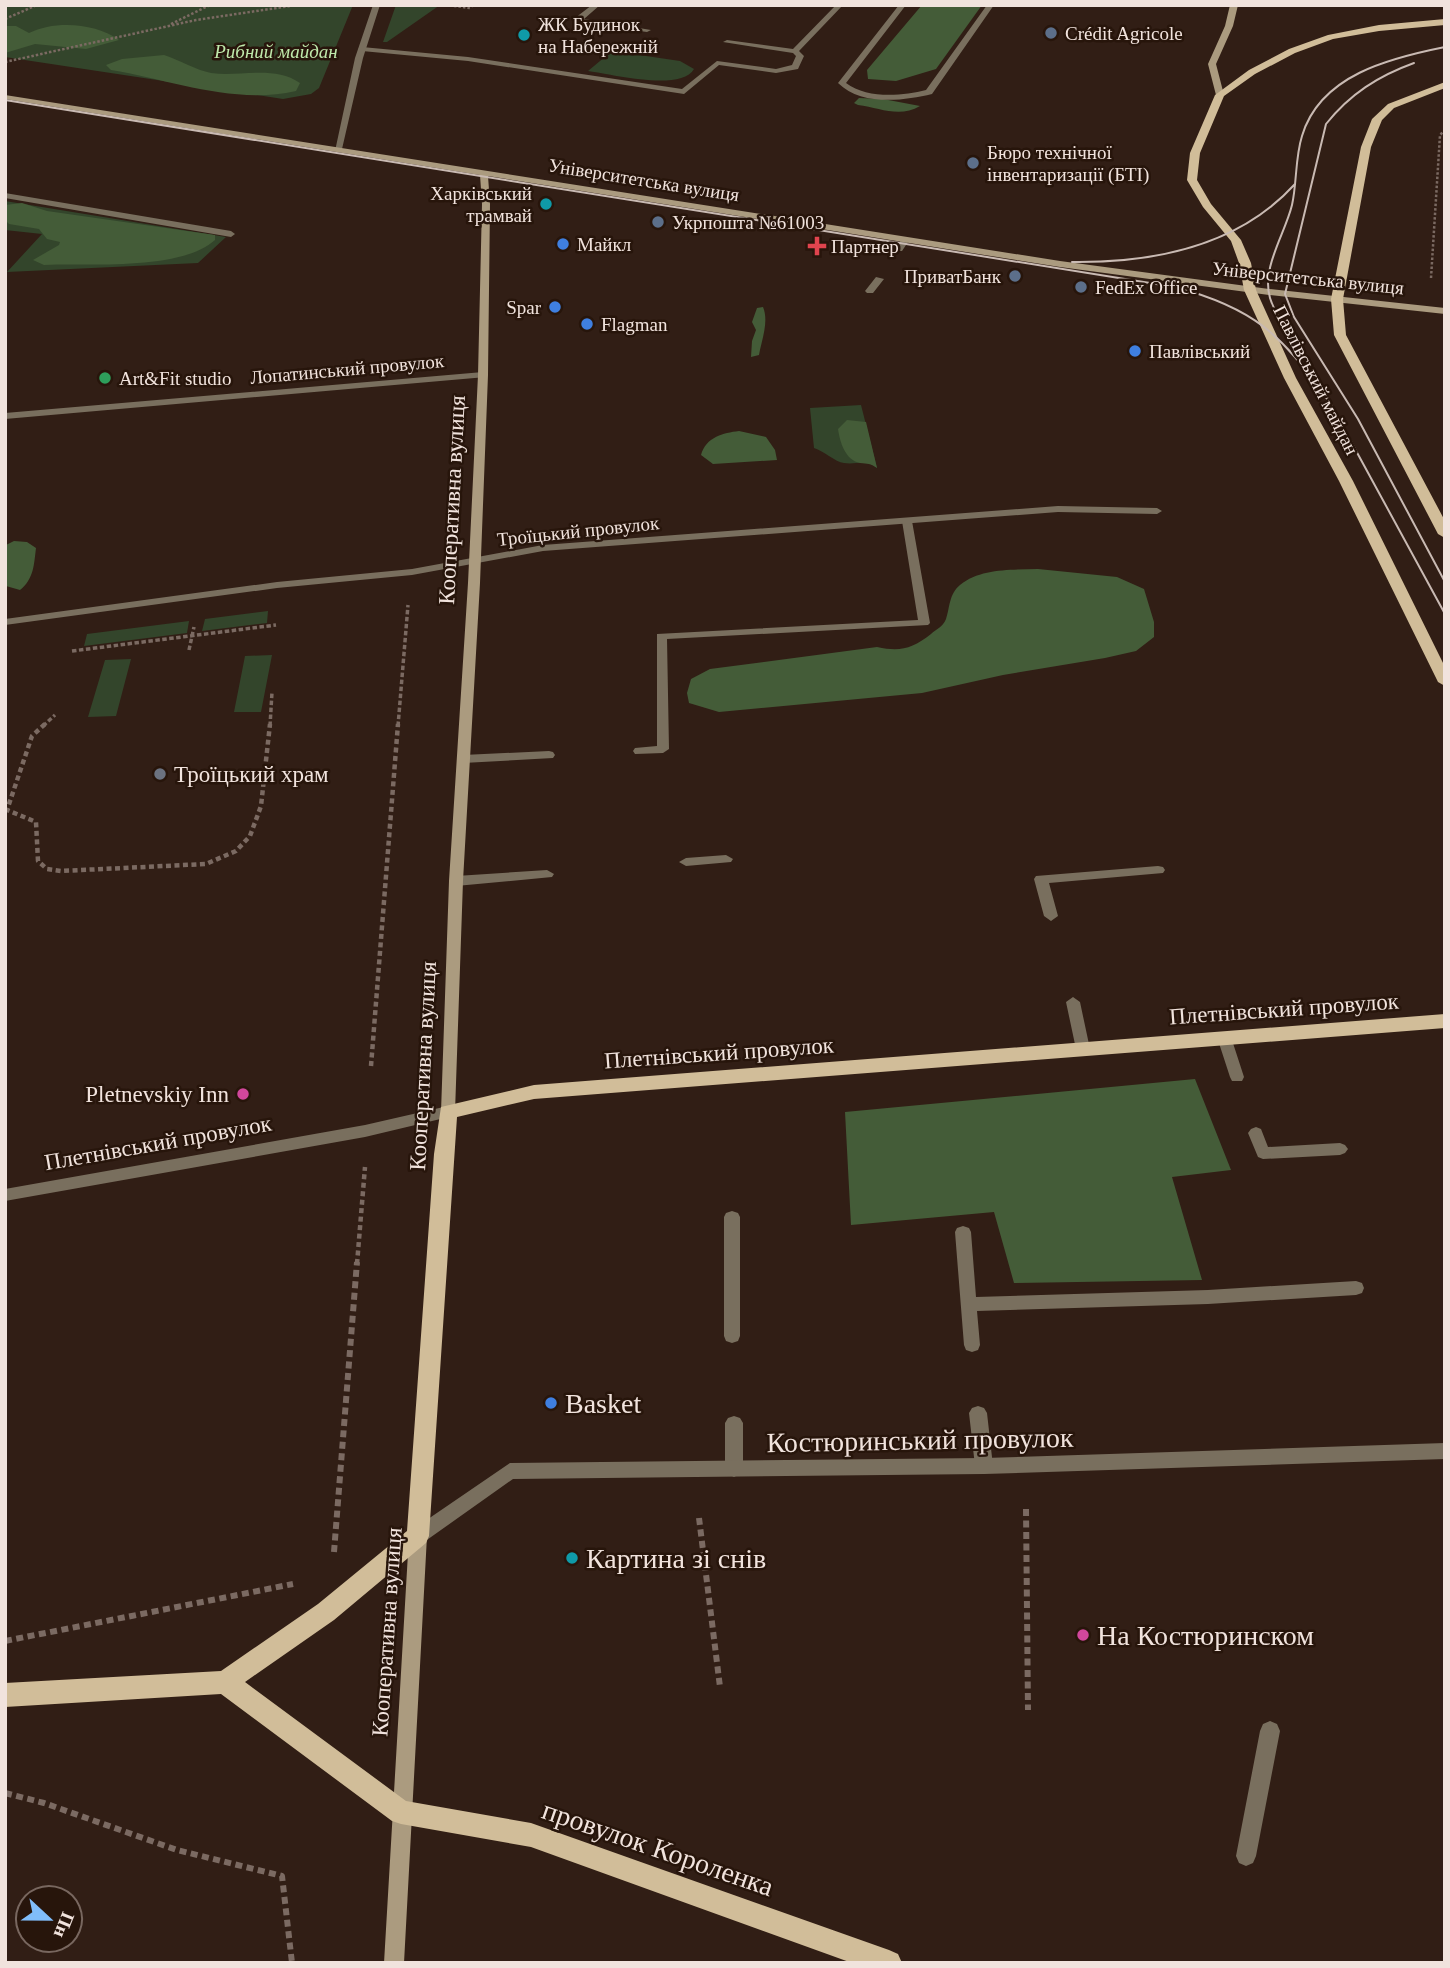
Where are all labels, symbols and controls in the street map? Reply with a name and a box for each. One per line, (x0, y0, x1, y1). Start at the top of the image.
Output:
place label: ЖК Будинок на Набережній (538, 14, 658, 57)
place label: Crédit Agricole (1065, 23, 1183, 44)
marker: Crédit Agricole (1043, 25, 1059, 41)
marker: ЖК Будинок на Набережній (516, 27, 532, 43)
park label: Рибний майдан (213, 41, 338, 62)
place label: Бюро технічної інвентаризації (БТІ) (987, 142, 1149, 186)
street label: Університетська вулиця (547, 155, 741, 205)
marker: Бюро технічної інвентаризації (БТІ) (965, 155, 981, 171)
place label: Харківський трамвай (430, 183, 532, 226)
marker: Харківський трамвай (538, 196, 554, 212)
place label: Укрпошта №61003 (672, 212, 824, 233)
marker: Укрпошта №61003 (650, 214, 666, 230)
place label: Майкл (577, 234, 632, 255)
marker: Майкл (555, 236, 571, 252)
place label: Партнер (831, 236, 899, 257)
marker: Партнер (809, 238, 825, 254)
street label: Університетська вулиця (1211, 257, 1405, 299)
place label: ПриватБанк (904, 266, 1002, 287)
marker: ПриватБанк (1007, 268, 1023, 284)
place label: FedEx Office (1095, 277, 1198, 298)
marker: FedEx Office (1073, 279, 1089, 295)
place label: Spar (506, 297, 542, 318)
marker: Spar (547, 299, 563, 315)
street label: Павлівський майдан (1269, 302, 1363, 458)
place label: Flagman (601, 314, 668, 335)
marker: Flagman (579, 316, 595, 332)
place label: Павлівський (1149, 341, 1250, 362)
marker: Павлівський (1127, 343, 1143, 359)
street label: Лопатинський провулок (249, 350, 446, 388)
place label: Art&Fit studio (119, 368, 231, 389)
marker: Art&Fit studio (97, 370, 113, 386)
street label: Кооперативна вулиця (434, 394, 470, 605)
street label: Троїцький провулок (496, 512, 661, 550)
place label: Троїцький храм (174, 762, 329, 787)
marker: Троїцький храм (152, 766, 168, 782)
street label: Кооперативна вулиця (405, 960, 441, 1171)
street label: Плетнівський провулок (1168, 988, 1400, 1029)
street label: Плетнівський провулок (603, 1032, 835, 1073)
place label: Pletnevskiy Inn (85, 1082, 229, 1107)
marker: Pletnevskiy Inn (235, 1086, 251, 1102)
street label: Плетнівський провулок (43, 1111, 274, 1175)
place label: Basket (565, 1388, 641, 1419)
marker: Basket (543, 1395, 559, 1411)
street label: Костюринський провулок (766, 1422, 1074, 1458)
street label: Кооперативна вулиця (367, 1526, 407, 1737)
place label: Картина зі снів (586, 1543, 766, 1574)
marker: Картина зі снів (564, 1550, 580, 1566)
place label: На Костюринском (1097, 1620, 1314, 1651)
marker: На Костюринском (1075, 1627, 1091, 1643)
street label: провулок Короленка (538, 1794, 778, 1902)
north arrow (14, 1884, 84, 1954)
text: Пн (50, 1909, 79, 1941)

